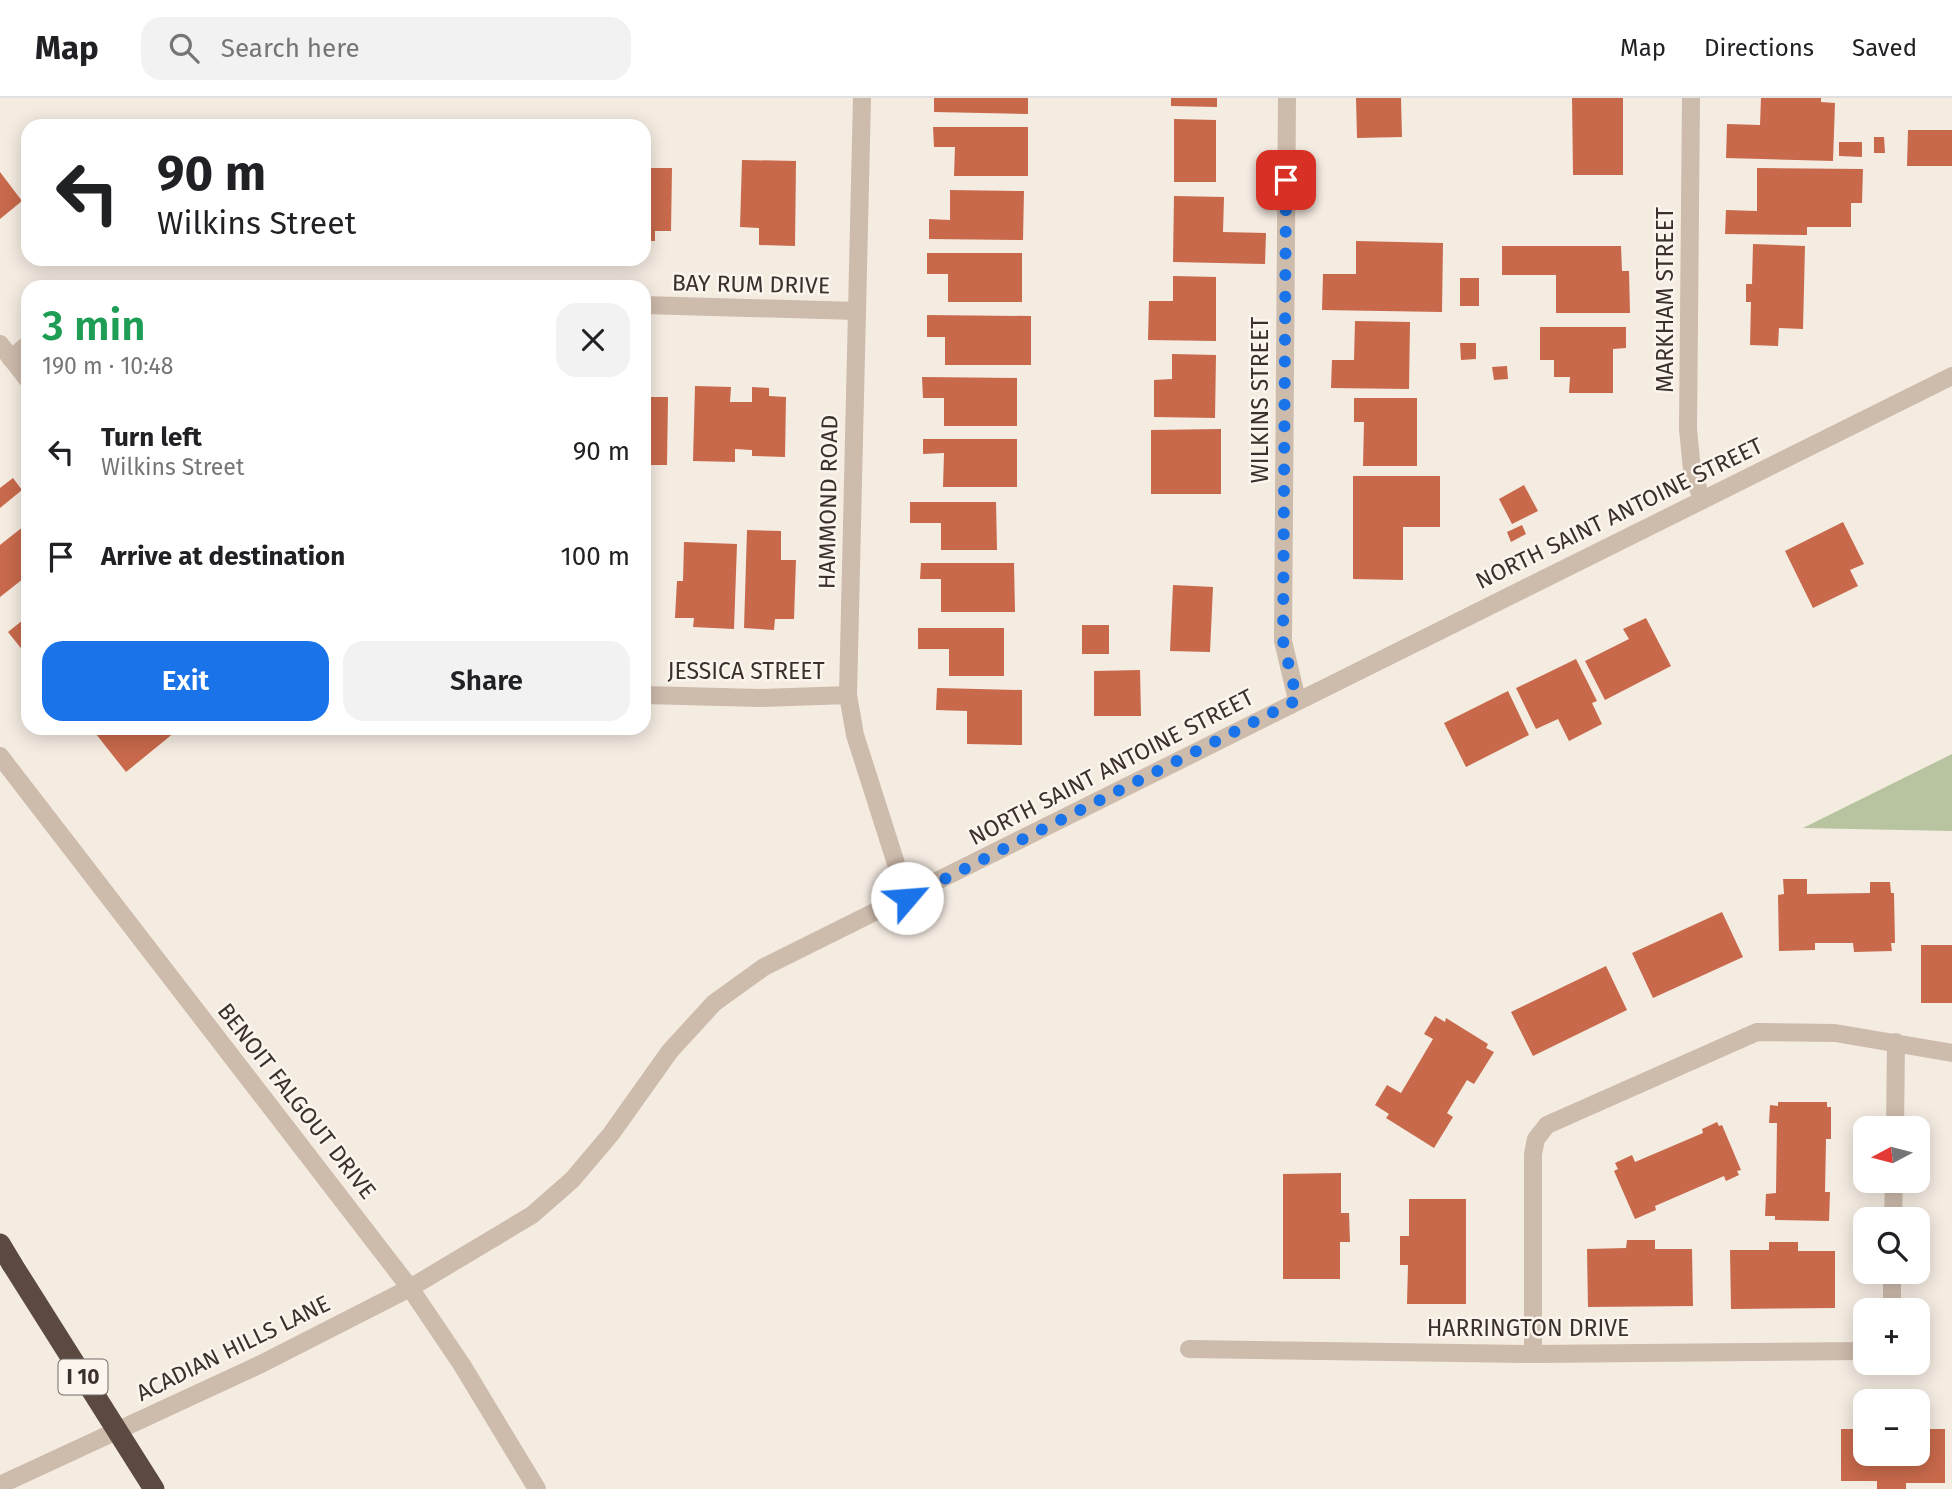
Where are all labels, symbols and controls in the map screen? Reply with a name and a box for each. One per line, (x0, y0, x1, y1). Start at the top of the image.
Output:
search box (141, 17, 631, 80)
text: Map (35, 28, 99, 68)
icon: search (165, 29, 203, 67)
text: Search here (221, 33, 360, 64)
text: Map (1620, 34, 1666, 62)
text: Directions (1704, 34, 1814, 62)
text: Saved (1852, 34, 1917, 62)
text: 90 m (157, 144, 266, 203)
icon: left (42, 147, 133, 238)
pin (1256, 150, 1316, 210)
icon: arrive (1267, 161, 1305, 199)
text: Wilkins Street (157, 204, 356, 242)
street label: MARKHAM STREET (1651, 207, 1679, 393)
street label: BAY RUM DRIVE (672, 269, 830, 299)
text: 3 min (42, 301, 146, 351)
button: close (556, 303, 630, 377)
street label: WILKINS STREET (1246, 317, 1274, 483)
text: 190 m · 10:48 (42, 352, 174, 380)
street label: HAMMOND ROAD (812, 415, 844, 589)
text: Turn left (101, 422, 202, 453)
street label: NORTH SAINT ANTOINE STREET (1471, 431, 1767, 595)
icon: left (42, 433, 80, 471)
text: 90 m (573, 436, 630, 467)
text: Wilkins Street (101, 453, 244, 481)
icon: arrive (42, 538, 80, 576)
text: Arrive at destination (101, 541, 345, 572)
text: 100 m (561, 541, 630, 572)
button: Exit (42, 641, 329, 721)
button: Share (343, 641, 630, 721)
street label: JESSICA STREET (667, 657, 825, 685)
street label: NORTH SAINT ANTOINE STREET (964, 683, 1258, 851)
position arrow (870, 861, 944, 935)
street label: BENOIT FALGOUT DRIVE (212, 998, 382, 1204)
north arrow (1853, 1116, 1930, 1194)
map controls (1853, 1116, 1930, 1466)
button: search (1853, 1207, 1930, 1284)
street label: ACADIAN HILLS LANE (132, 1289, 334, 1407)
button: + (1853, 1298, 1930, 1375)
street label: HARRINGTON DRIVE (1427, 1314, 1629, 1342)
road number: I 10 (58, 1360, 108, 1394)
button: − (1853, 1389, 1930, 1466)

